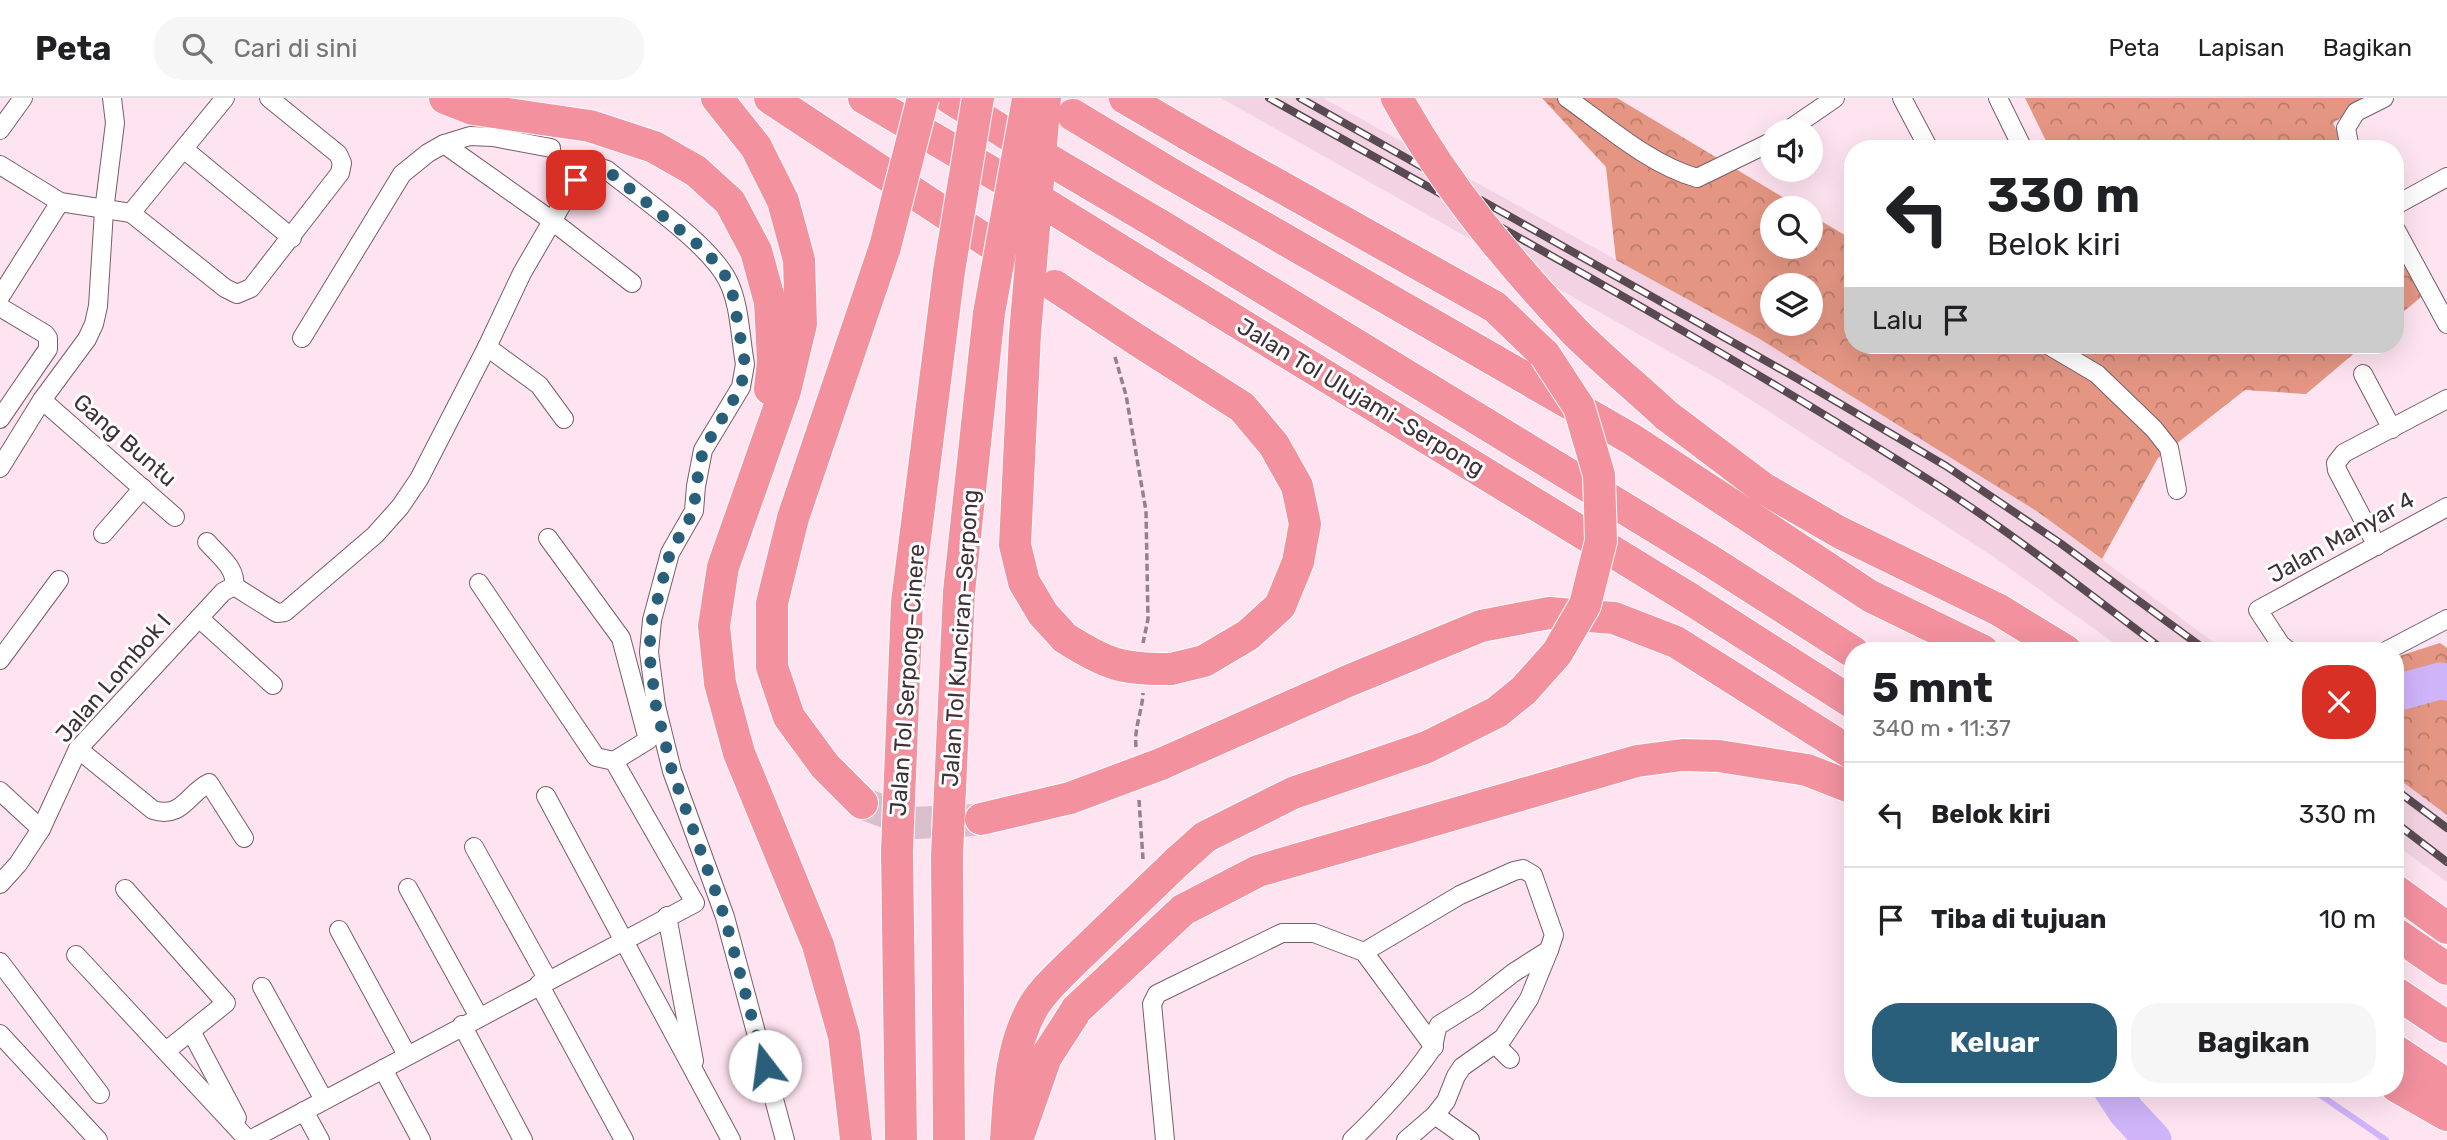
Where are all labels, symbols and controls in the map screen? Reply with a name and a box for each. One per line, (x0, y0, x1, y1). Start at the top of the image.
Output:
search box (154, 17, 644, 80)
text: Peta (35, 29, 112, 68)
icon: search (178, 29, 216, 67)
text: Cari di sini (234, 33, 357, 64)
text: Peta (2108, 34, 2160, 62)
text: Lapisan (2198, 34, 2285, 62)
text: Bagikan (2323, 34, 2412, 62)
map controls (1760, 119, 1823, 336)
button: sound (1760, 119, 1823, 182)
pin (546, 150, 606, 210)
icon: arrive (557, 161, 595, 199)
text: 330 m (1987, 166, 2140, 224)
icon: left (1872, 168, 1963, 259)
button: search (1760, 196, 1823, 259)
text: Belok kiri (1987, 225, 2121, 263)
button: layers (1760, 273, 1823, 336)
icon: arrive (1937, 301, 1975, 339)
text: Lalu (1872, 305, 1923, 336)
street label: Jalan Tol Ulujami–Serpong (1232, 312, 1490, 482)
street label: Gang Buntu (68, 388, 182, 492)
street label: Jalan Manyar 4 (2263, 485, 2419, 589)
street label: Jalan Tol Kunciran–Serpong (936, 488, 984, 788)
street label: Jalan Tol Serpong–Cinere (884, 543, 930, 817)
street label: Jalan Lombok I (49, 608, 177, 748)
text: 5 mnt (1872, 663, 1993, 713)
button: close (2302, 665, 2376, 739)
text: 340 m · 11:37 (1872, 714, 2011, 742)
icon: left (1872, 796, 1910, 834)
text: Belok kiri (1931, 799, 2051, 830)
text: 330 m (2299, 799, 2376, 830)
icon: arrive (1872, 901, 1910, 939)
text: Tiba di tujuan (1931, 904, 2106, 935)
text: 10 m (2319, 904, 2376, 935)
button: Keluar (1872, 1003, 2117, 1083)
button: Bagikan (2131, 1003, 2376, 1083)
position arrow (728, 1029, 802, 1103)

